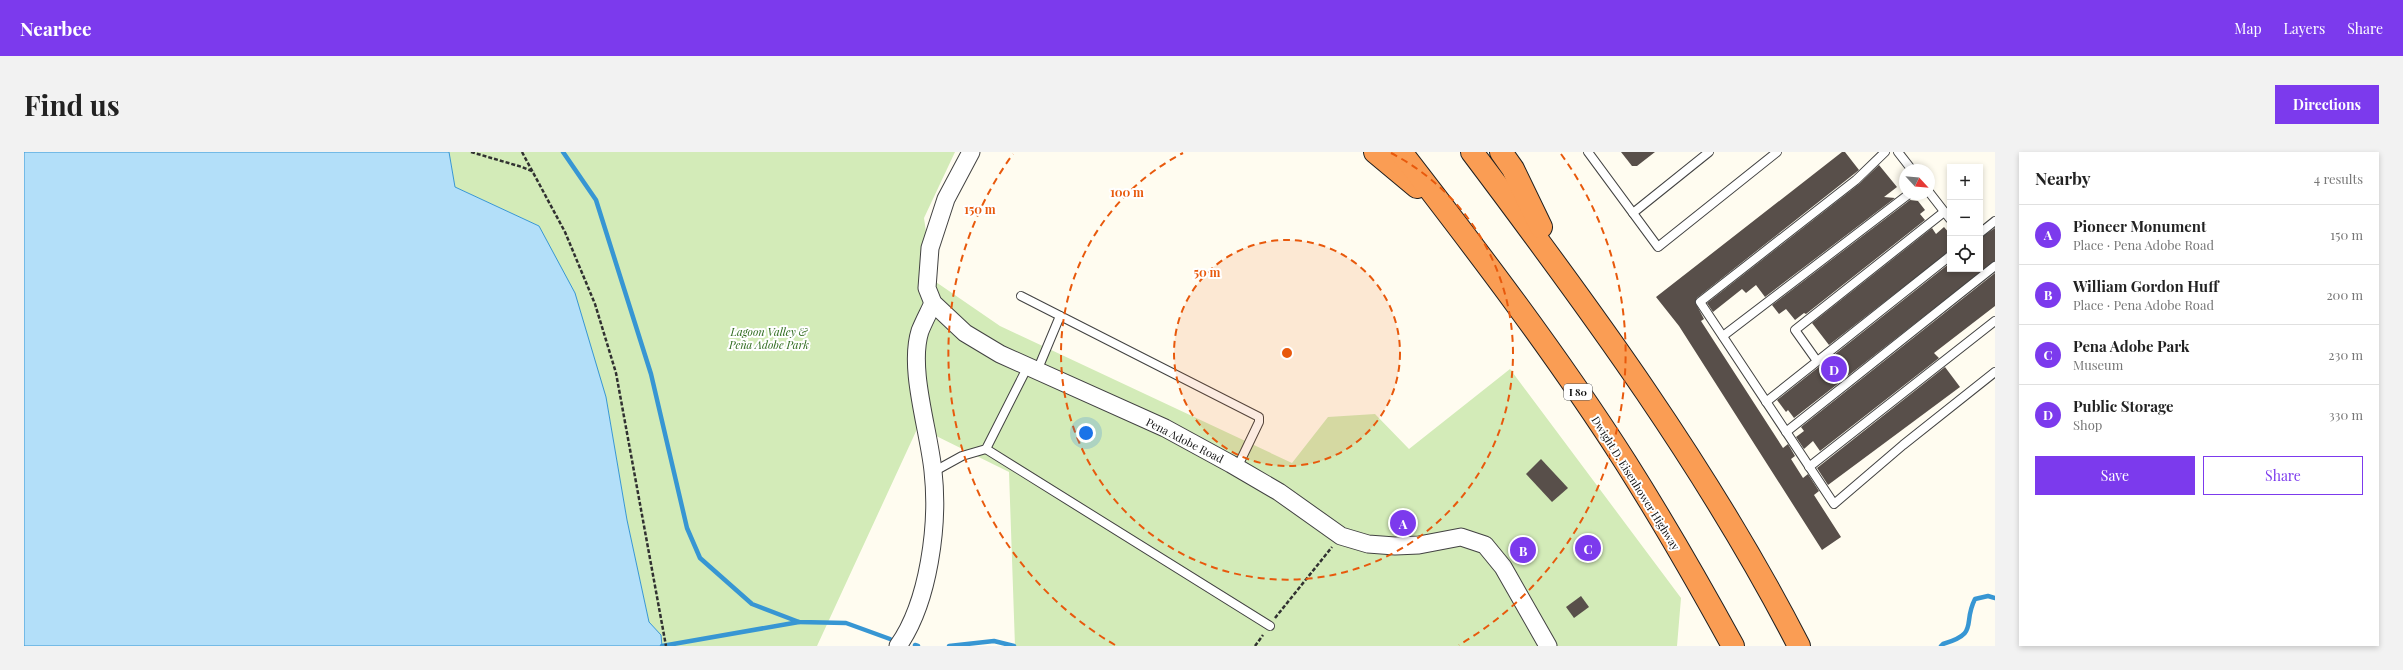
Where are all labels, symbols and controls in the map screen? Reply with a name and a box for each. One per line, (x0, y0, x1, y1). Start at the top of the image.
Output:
text: Nearbee (20, 15, 92, 41)
text: Map (2234, 19, 2262, 38)
text: Layers (2284, 19, 2325, 38)
text: Share (2347, 19, 2383, 38)
button: Directions (2275, 85, 2379, 124)
text: Find us (24, 86, 120, 123)
north arrow (1899, 164, 1935, 200)
map controls (1947, 164, 1983, 272)
button: + (1947, 164, 1983, 200)
text: Nearby (2035, 167, 2090, 189)
text: 4 results (2314, 170, 2363, 187)
text: 100 m (1110, 184, 1144, 200)
button: − (1947, 200, 1983, 236)
text: 150 m (964, 201, 996, 217)
text: Pioneer Monument (2073, 216, 2206, 236)
text: A (2044, 226, 2052, 243)
text: 150 m (2330, 226, 2363, 243)
button: locate (1947, 236, 1983, 272)
text: Place · Pena Adobe Road (2073, 236, 2214, 253)
text: 50 m (1194, 264, 1221, 280)
text: William Gordon Huff (2073, 276, 2218, 296)
text: B (2044, 286, 2052, 303)
text: 200 m (2326, 286, 2363, 303)
text: Place · Pena Adobe Road (2073, 296, 2214, 313)
park label: Lagoon Valley & Peña Adobe Park (728, 324, 809, 352)
text: Pena Adobe Park (2073, 336, 2190, 356)
centre of rings (1280, 346, 1294, 360)
text: C (2043, 346, 2053, 363)
text: 230 m (2328, 346, 2363, 363)
pin: D (1821, 354, 1847, 384)
text: Museum (2073, 356, 2123, 373)
road number: I 80 (1564, 384, 1592, 400)
text: Public Storage (2073, 396, 2174, 416)
text: D (2043, 406, 2053, 423)
text: 330 m (2329, 406, 2363, 423)
street label: Dwight D. Eisenhower Highway (1588, 413, 1684, 553)
street label: Pena Adobe Road (1144, 414, 1227, 466)
text: Shop (2073, 416, 2102, 433)
your location (1076, 423, 1096, 443)
button: Save (2035, 456, 2195, 495)
button: Share (2203, 456, 2363, 495)
pin: A (1390, 508, 1416, 538)
pin: C (1575, 533, 1601, 563)
pin: B (1510, 535, 1536, 565)

